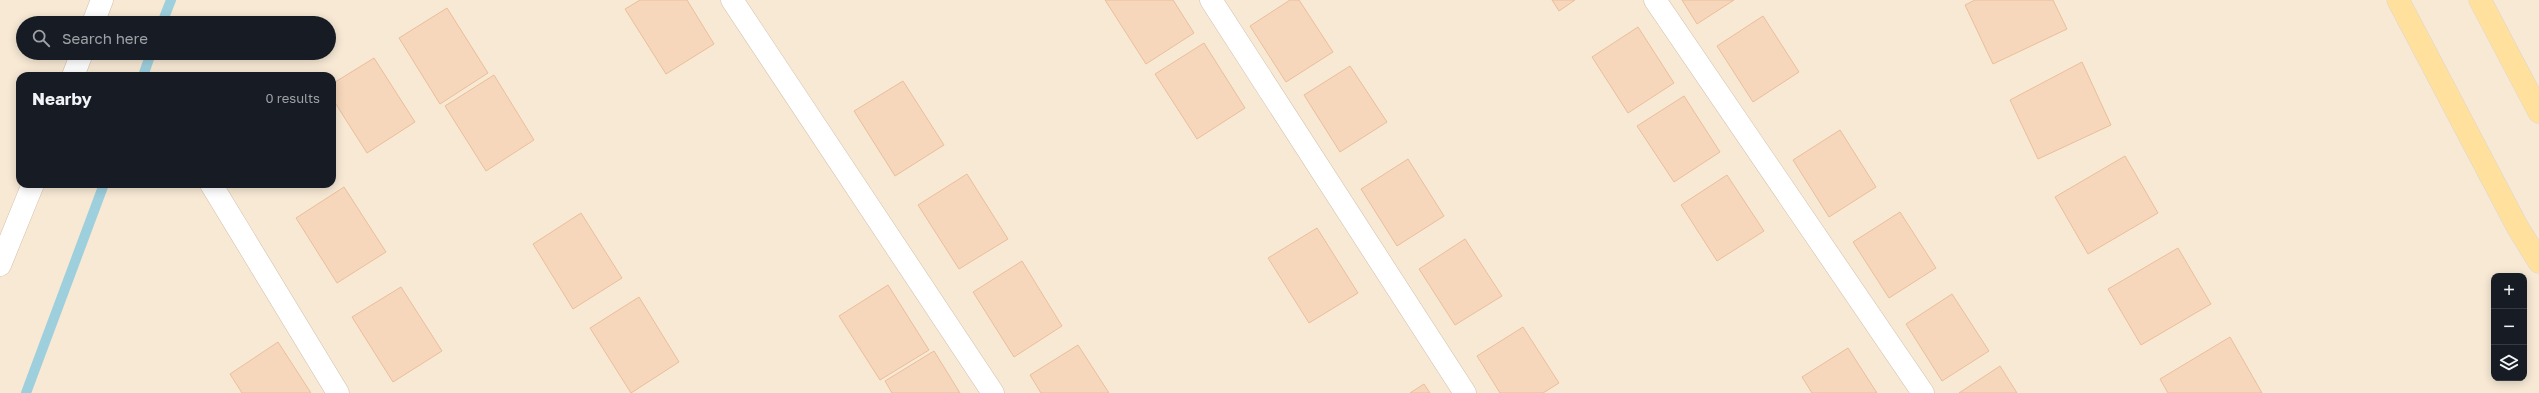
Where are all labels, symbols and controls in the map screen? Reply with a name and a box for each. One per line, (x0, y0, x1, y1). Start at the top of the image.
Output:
search box (16, 16, 336, 60)
icon: search (30, 27, 52, 49)
text: Search here (62, 29, 148, 47)
text: Nearby (32, 88, 92, 109)
text: 0 results (265, 90, 320, 106)
map controls (2491, 273, 2527, 381)
button: + (2491, 273, 2527, 309)
button: − (2491, 309, 2527, 345)
button: layers (2491, 345, 2527, 381)

